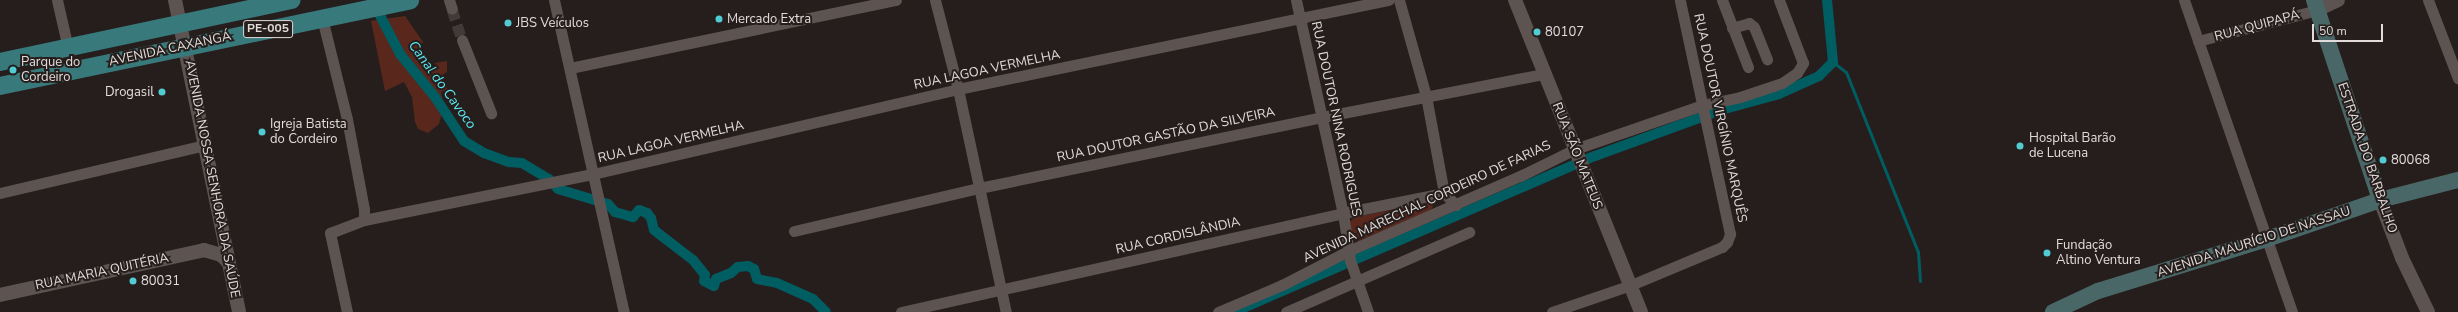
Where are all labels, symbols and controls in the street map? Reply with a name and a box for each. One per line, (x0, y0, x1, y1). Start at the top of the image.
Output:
street label: RUA QUIPAPÁ (2213, 7, 2301, 45)
place label: Mercado Extra (727, 11, 811, 27)
street label: RUA DOUTOR VIRGÍNIO MARQUÊS (1690, 12, 1750, 224)
marker: Mercado Extra (714, 14, 724, 24)
place label: JBS Veículos (516, 15, 589, 31)
scale bar (2314, 16, 2385, 42)
marker: JBS Veículos (503, 18, 513, 28)
road number: PE-005 (243, 19, 293, 39)
street label: RUA DOUTOR NINA RODRIGUES (1308, 20, 1364, 218)
text: 50 m (2319, 23, 2347, 39)
place label: 80107 (1545, 24, 1584, 40)
marker: 80107 (1532, 27, 1542, 37)
street label: AVENIDA CAXANGÁ (107, 28, 233, 70)
water label: Canal do Cavoco (404, 38, 480, 132)
street label: RUA LAGOA VERMELHA (912, 47, 1062, 93)
place label: Parque do Cordeiro (21, 55, 80, 86)
street label: AVENIDA NOSSA SENHORA DA SAÚDE (181, 59, 243, 299)
marker: Parque do Cordeiro (8, 65, 18, 75)
street label: ESTRADA DO BARBALHO (2334, 81, 2400, 235)
place label: Drogasil (105, 84, 154, 100)
marker: Drogasil (157, 87, 167, 97)
street label: RUA SÃO MATEUS (1548, 100, 1606, 212)
street label: RUA DOUTOR GASTÃO DA SILVEIRA (1055, 104, 1277, 166)
place label: Igreja Batista do Cordeiro (270, 117, 347, 148)
street label: RUA LAGOA VERMELHA (596, 118, 746, 166)
marker: Igreja Batista do Cordeiro (257, 127, 267, 137)
place label: Hospital Barão de Lucena (2029, 131, 2116, 162)
street label: AVENIDA MARECHAL CORDEIRO DE FARIAS (1301, 138, 1553, 266)
marker: Hospital Barão de Lucena (2014, 140, 2026, 152)
place label: 80068 (2391, 152, 2430, 168)
marker: 80068 (2378, 155, 2388, 165)
street label: AVENIDA MAURÍCIO DE NASSAU (2155, 203, 2353, 281)
street label: RUA CORDISLÂNDIA (1114, 214, 1242, 258)
place label: Fundação Altino Ventura (2056, 238, 2141, 269)
marker: Fundação Altino Ventura (2041, 247, 2053, 259)
street label: RUA MARIA QUITÉRIA (34, 250, 170, 294)
place label: 80031 (141, 273, 180, 289)
marker: 80031 (128, 276, 138, 286)

